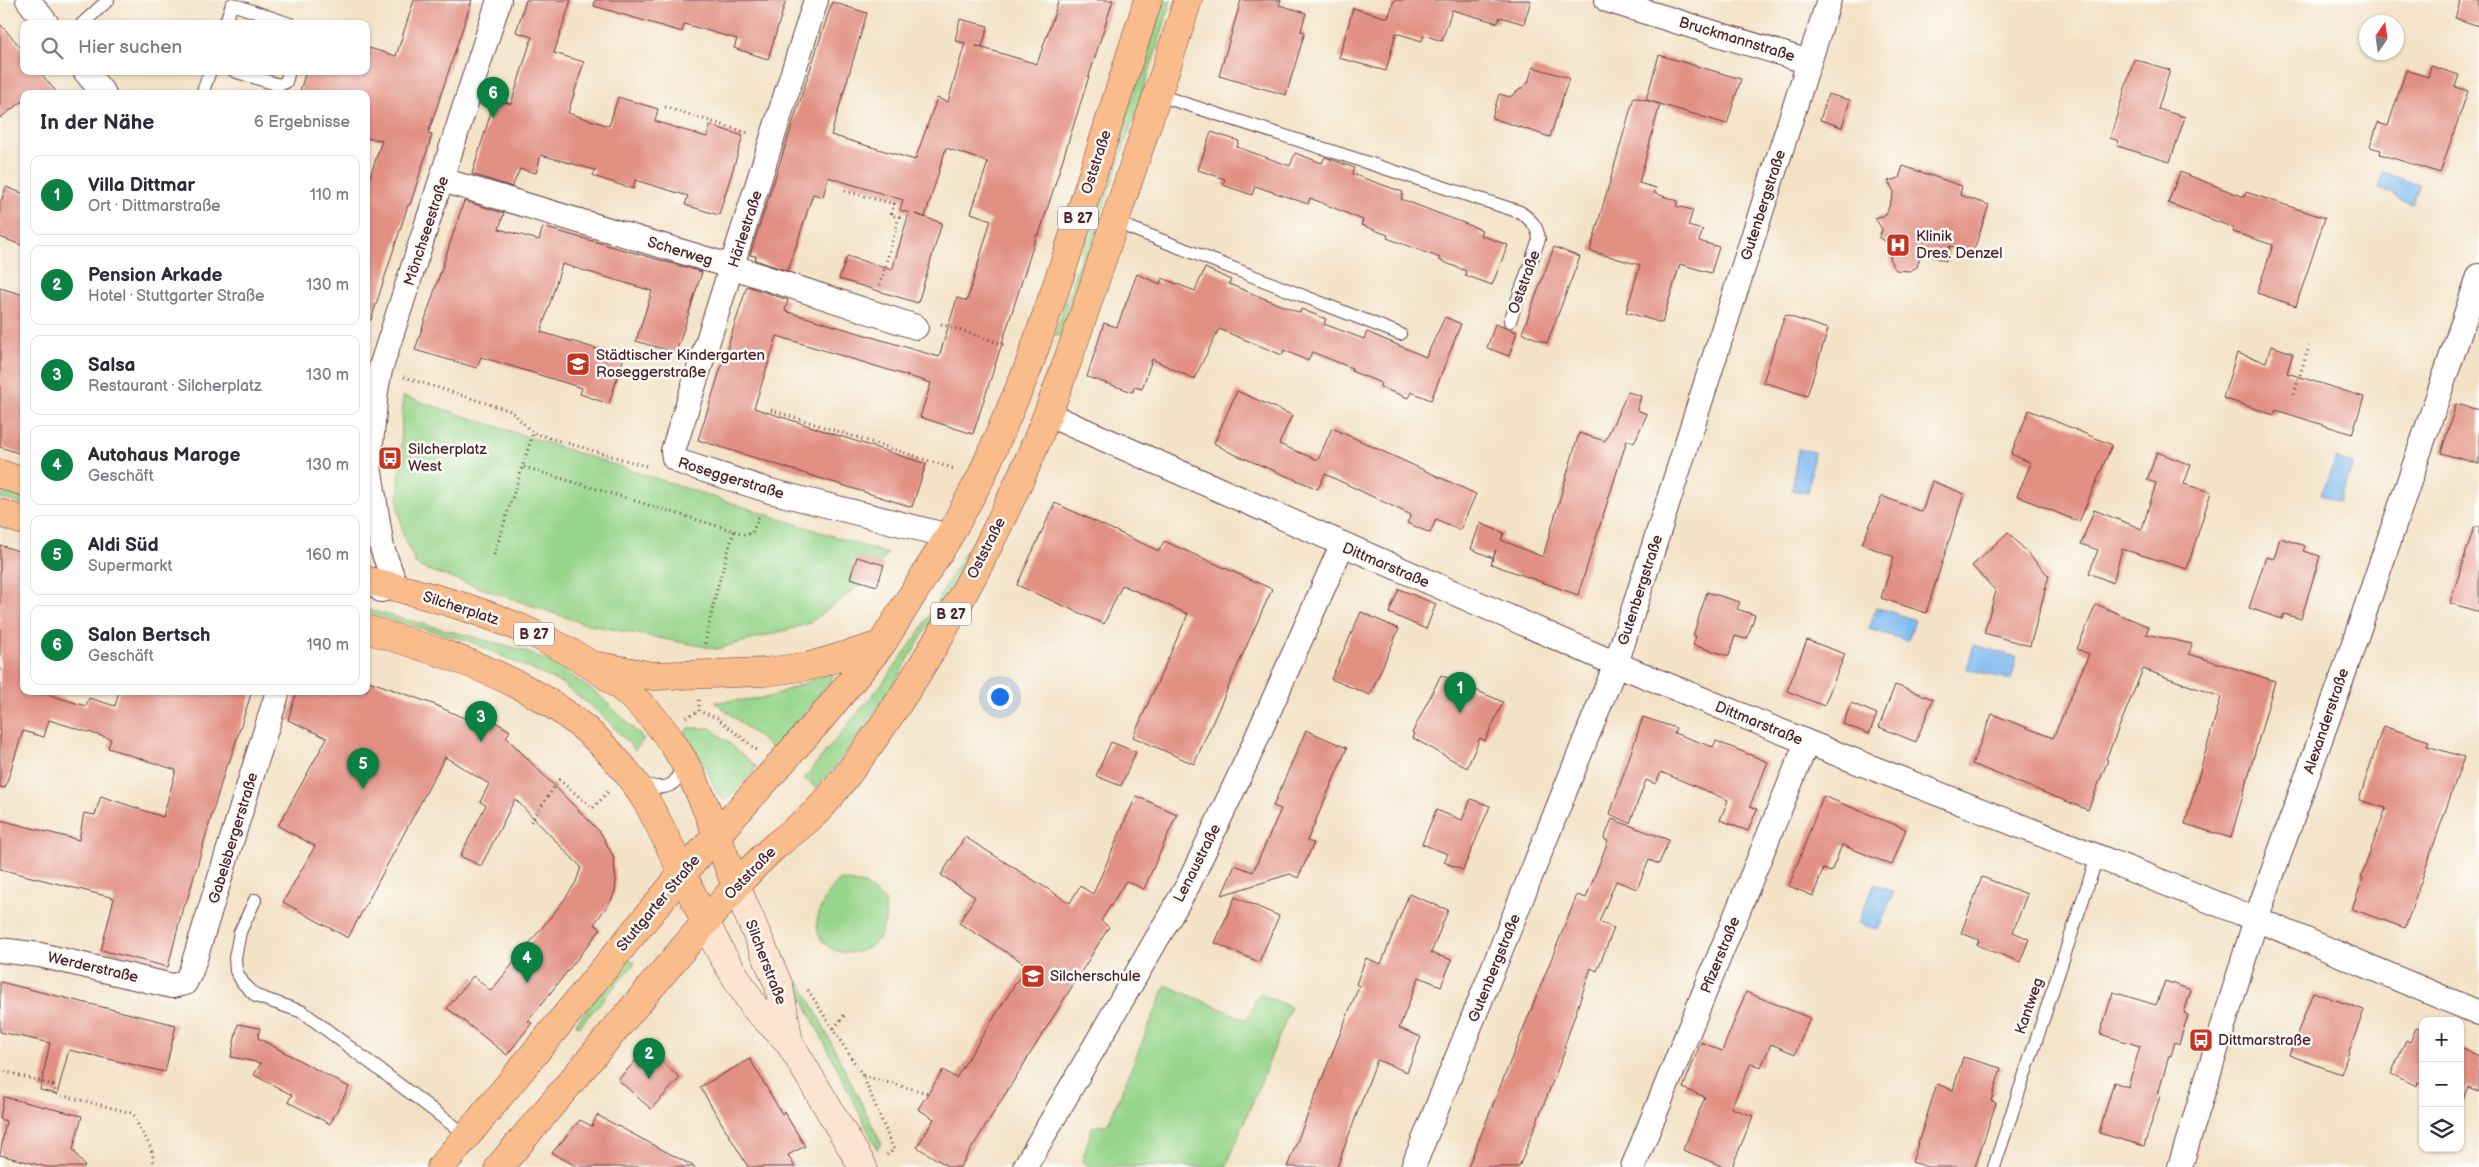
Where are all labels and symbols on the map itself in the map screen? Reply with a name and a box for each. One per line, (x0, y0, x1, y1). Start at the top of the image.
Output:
street label: Bruckmannstraße (1677, 13, 1797, 66)
north arrow (2359, 15, 2404, 60)
pin: 6 (477, 77, 509, 118)
street label: Oststraße (1077, 128, 1116, 197)
street label: Gutenbergstraße (1737, 147, 1790, 263)
street label: Mönchseestraße (400, 174, 453, 288)
street label: Härlestraße (724, 188, 767, 270)
road number: B 27 (1058, 207, 1098, 230)
place label: Klinik Dres. Denzel (1916, 227, 2003, 263)
hospital icon: Klinik Dres. Denzel (1885, 232, 1911, 258)
street label: Scherweg (645, 233, 715, 270)
street label: Oststraße (1504, 248, 1545, 317)
place label: Städtischer Kindergarten Roseggerstraße (596, 346, 765, 382)
school or university icon: Städtischer Kindergarten Roseggerstraße (565, 351, 591, 377)
place label: Silcherplatz West (408, 440, 487, 476)
bus stop icon: Silcherplatz West (377, 445, 403, 471)
street label: Roseggerstraße (675, 453, 786, 504)
street label: Oststraße (963, 514, 1010, 582)
street label: Gutenbergstraße (1614, 532, 1667, 648)
street label: Dittmarstraße (1339, 539, 1432, 592)
street label: Silcherplatz (421, 587, 502, 630)
road number: B 27 (931, 602, 971, 626)
road number: B 27 (514, 622, 554, 646)
street label: Alexanderstraße (2300, 666, 2353, 776)
pin: 1 (1444, 672, 1476, 713)
your location (987, 684, 1013, 710)
street label: Dittmarstraße (1712, 697, 1806, 750)
pin: 3 (465, 701, 497, 742)
pin: 5 (347, 748, 379, 789)
street label: Gabelsbergerstraße (204, 770, 263, 906)
street label: Lenaustraße (1170, 821, 1225, 906)
street label: Oststraße (721, 843, 780, 904)
street label: Stuttgarter Straße (612, 851, 704, 955)
street label: Gutenbergstraße (1464, 911, 1525, 1025)
street label: Pfizerstraße (1697, 914, 1744, 996)
street label: Silcherstraße (741, 917, 790, 1007)
pin: 4 (511, 942, 543, 983)
street label: Werderstraße (46, 948, 140, 987)
school or university icon: Silcherschule (1020, 963, 1046, 989)
place label: Silcherschule (1050, 967, 1141, 986)
street label: Kantweg (2011, 975, 2048, 1037)
bus stop icon: Dittmarstraße (2188, 1027, 2214, 1053)
place label: Dittmarstraße (2218, 1031, 2311, 1050)
pin: 2 (633, 1038, 665, 1079)

